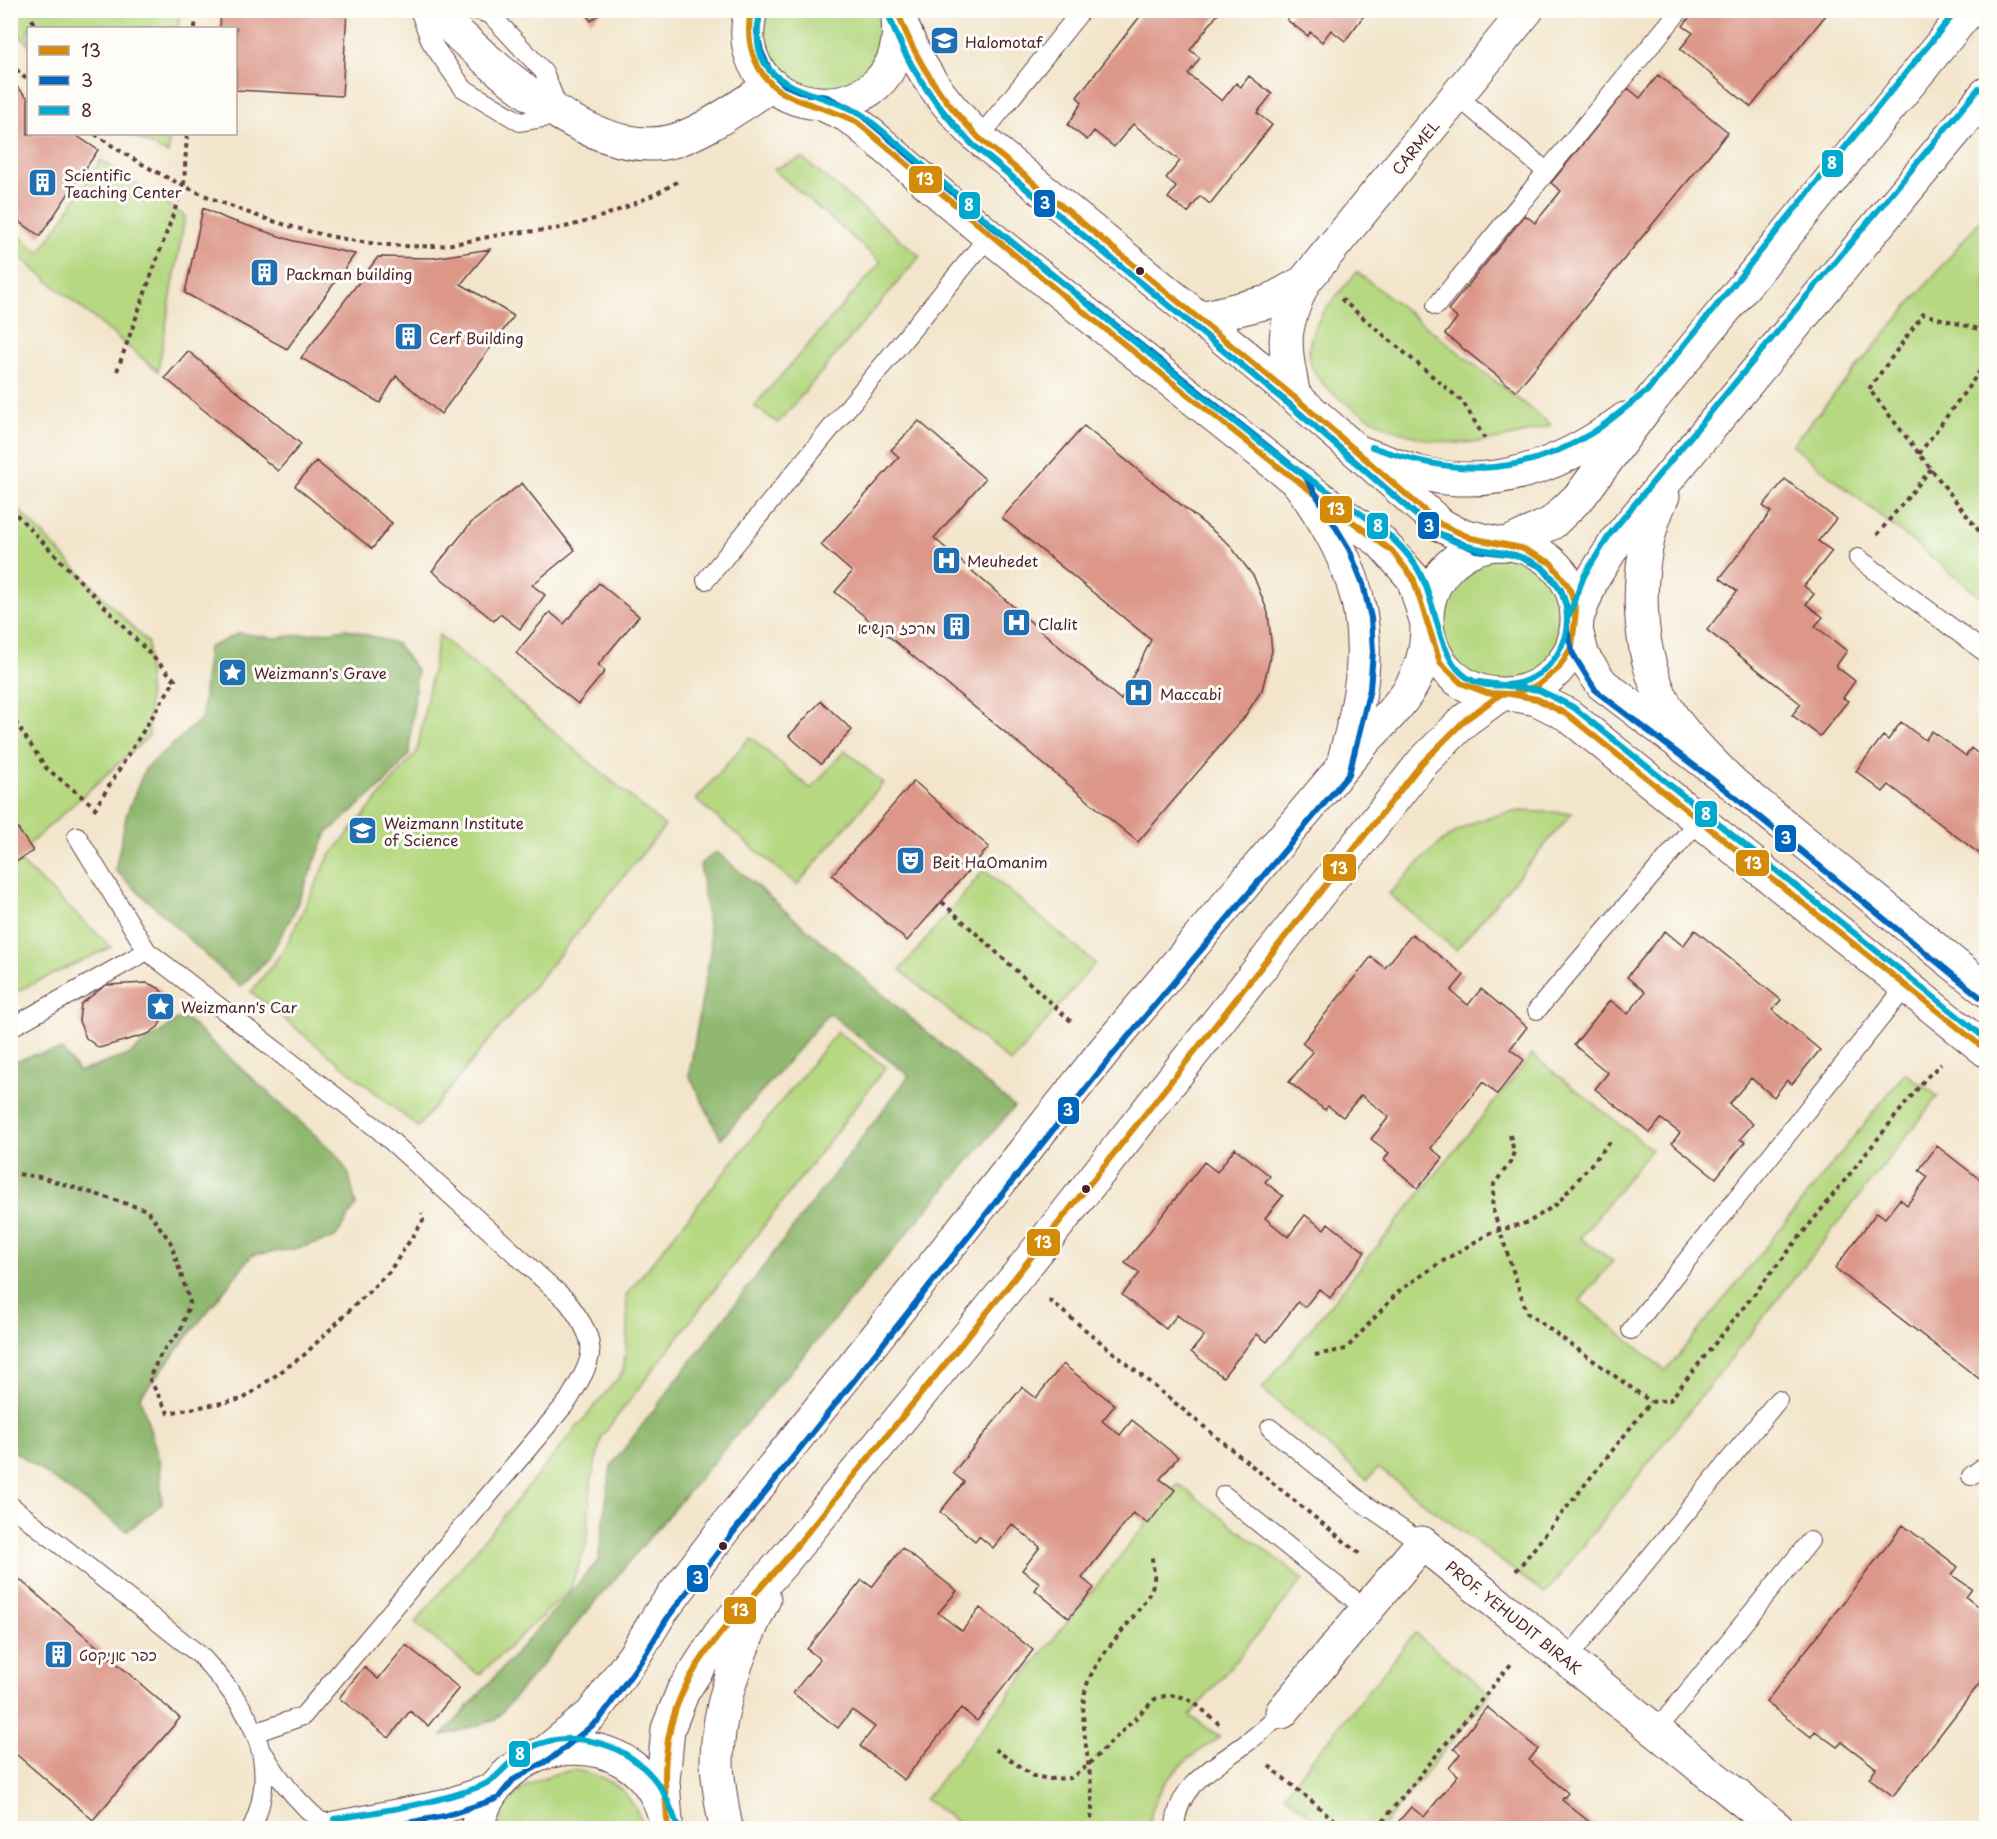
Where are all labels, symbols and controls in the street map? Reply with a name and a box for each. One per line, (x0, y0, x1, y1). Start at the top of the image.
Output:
school or university icon: Halomotaf (928, 25, 960, 57)
legend (27, 27, 237, 135)
place label: Halomotaf (965, 30, 1043, 53)
text: 13 (81, 36, 101, 63)
text: 3 (81, 66, 93, 93)
text: 8 (81, 96, 92, 123)
street label: CARMEL (1386, 114, 1444, 179)
line badge: 8 (1821, 149, 1844, 178)
text: 8 (1827, 150, 1837, 174)
place label: Scientific Teaching Center (64, 163, 182, 203)
line badge: 13 (908, 165, 943, 194)
text: 13 (916, 166, 934, 190)
building icon: Scientific Teaching Center (27, 167, 59, 199)
line badge: 3 (1033, 189, 1056, 218)
text: 3 (1040, 190, 1050, 214)
line badge: 8 (958, 191, 981, 220)
text: 8 (964, 192, 974, 216)
building icon: Packman building (249, 257, 281, 289)
place label: Packman building (286, 262, 412, 285)
unlabelled marker (1134, 265, 1146, 277)
building icon: Cerf Building (392, 321, 424, 353)
place label: Cerf Building (429, 326, 524, 349)
line badge: 13 (1319, 495, 1353, 524)
text: 13 (1327, 496, 1345, 520)
line badge: 3 (1417, 511, 1440, 540)
line badge: 8 (1366, 512, 1389, 540)
text: 8 (1373, 513, 1383, 537)
text: 3 (1424, 513, 1434, 537)
hospital icon: Meuhedet (930, 544, 962, 576)
place label: Meuhedet (967, 549, 1038, 572)
hospital icon: Clalit (1001, 607, 1033, 639)
building icon: מרכז הנשיא (941, 611, 973, 643)
place label: Clalit (1038, 612, 1078, 635)
place label: מרכז הנשיא (858, 616, 936, 639)
place icon: Weizmann's Grave (217, 656, 249, 688)
place label: Weizmann's Grave (254, 661, 387, 684)
hospital icon: Maccabi (1123, 677, 1155, 709)
place label: Maccabi (1160, 682, 1222, 705)
line badge: 8 (1694, 800, 1718, 828)
text: 8 (1701, 801, 1711, 825)
place label: Weizmann Institute of Science (384, 811, 524, 851)
school or university icon: Weizmann Institute of Science (347, 815, 379, 847)
line badge: 3 (1774, 824, 1797, 853)
text: 3 (1781, 825, 1791, 849)
theatre icon: Beit HaOmanim (895, 845, 927, 877)
line badge: 13 (1735, 849, 1770, 877)
place label: Beit HaOmanim (932, 850, 1048, 873)
text: 13 (1744, 850, 1762, 874)
line badge: 13 (1322, 853, 1357, 882)
text: 13 (1330, 855, 1348, 879)
place icon: Weizmann's Car (144, 990, 176, 1022)
place label: Weizmann's Car (181, 995, 297, 1018)
line badge: 3 (1057, 1096, 1080, 1125)
text: 3 (1063, 1097, 1073, 1121)
unlabelled marker (1080, 1183, 1092, 1195)
line badge: 13 (1026, 1228, 1061, 1257)
text: 13 (1034, 1229, 1052, 1253)
unlabelled marker (717, 1540, 729, 1552)
street label: PROF. YEHUDIT BIRAK (1441, 1555, 1587, 1679)
line badge: 3 (686, 1564, 709, 1593)
text: 3 (693, 1565, 703, 1589)
line badge: 13 (723, 1596, 757, 1625)
text: 13 (731, 1597, 749, 1621)
building icon: כפר אניקסט (42, 1638, 74, 1670)
place label: כפר אניקסט (79, 1643, 157, 1666)
line badge: 8 (508, 1740, 531, 1768)
text: 8 (515, 1741, 525, 1765)

